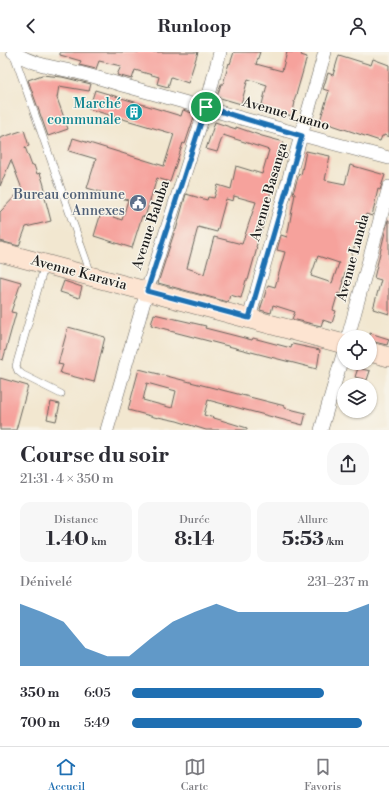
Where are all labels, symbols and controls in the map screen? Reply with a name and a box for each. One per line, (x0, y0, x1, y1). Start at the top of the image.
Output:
icon: back (20, 15, 42, 37)
text: Runloop (158, 15, 231, 38)
icon: person (347, 15, 369, 37)
pin (189, 90, 223, 124)
street label: Avenue Luano (240, 93, 332, 135)
place label: Marché communale (47, 95, 121, 129)
icon: arrive (195, 96, 217, 118)
building icon: Marché communale (124, 102, 144, 122)
street label: Avenue Basanga (246, 140, 292, 244)
street label: Avenue Baluba (128, 177, 174, 273)
place label: Bureau commune Annexes (12, 186, 125, 220)
public building icon: Bureau commune Annexes (128, 193, 148, 213)
street label: Avenue Lunda (332, 211, 374, 305)
street label: Avenue Karavia (28, 251, 130, 295)
map controls (337, 330, 377, 418)
button: locate (337, 330, 377, 370)
button: layers (337, 378, 377, 418)
text: Course du soir (20, 442, 169, 469)
button: share (327, 443, 369, 485)
text: 21:31 · 4 × 350 m (20, 471, 114, 487)
text: Distance (54, 513, 98, 527)
text: Durée (179, 513, 210, 527)
text: Allure (298, 513, 328, 527)
text: 1.40 (46, 527, 89, 552)
text: 8:14 (174, 527, 215, 552)
text: 5:53 (282, 527, 324, 552)
text: km (89, 535, 107, 549)
text: /km (324, 535, 344, 549)
text: Dénivelé (20, 574, 72, 590)
text: 231–237 m (307, 574, 369, 590)
text: 350 m (20, 685, 59, 701)
text: 6:05 (84, 685, 111, 701)
text: 700 m (20, 715, 60, 731)
text: 5:49 (84, 715, 110, 731)
tab: Accueil (48, 756, 85, 794)
tab: Carte (181, 756, 208, 794)
tab: Favoris (304, 756, 341, 794)

